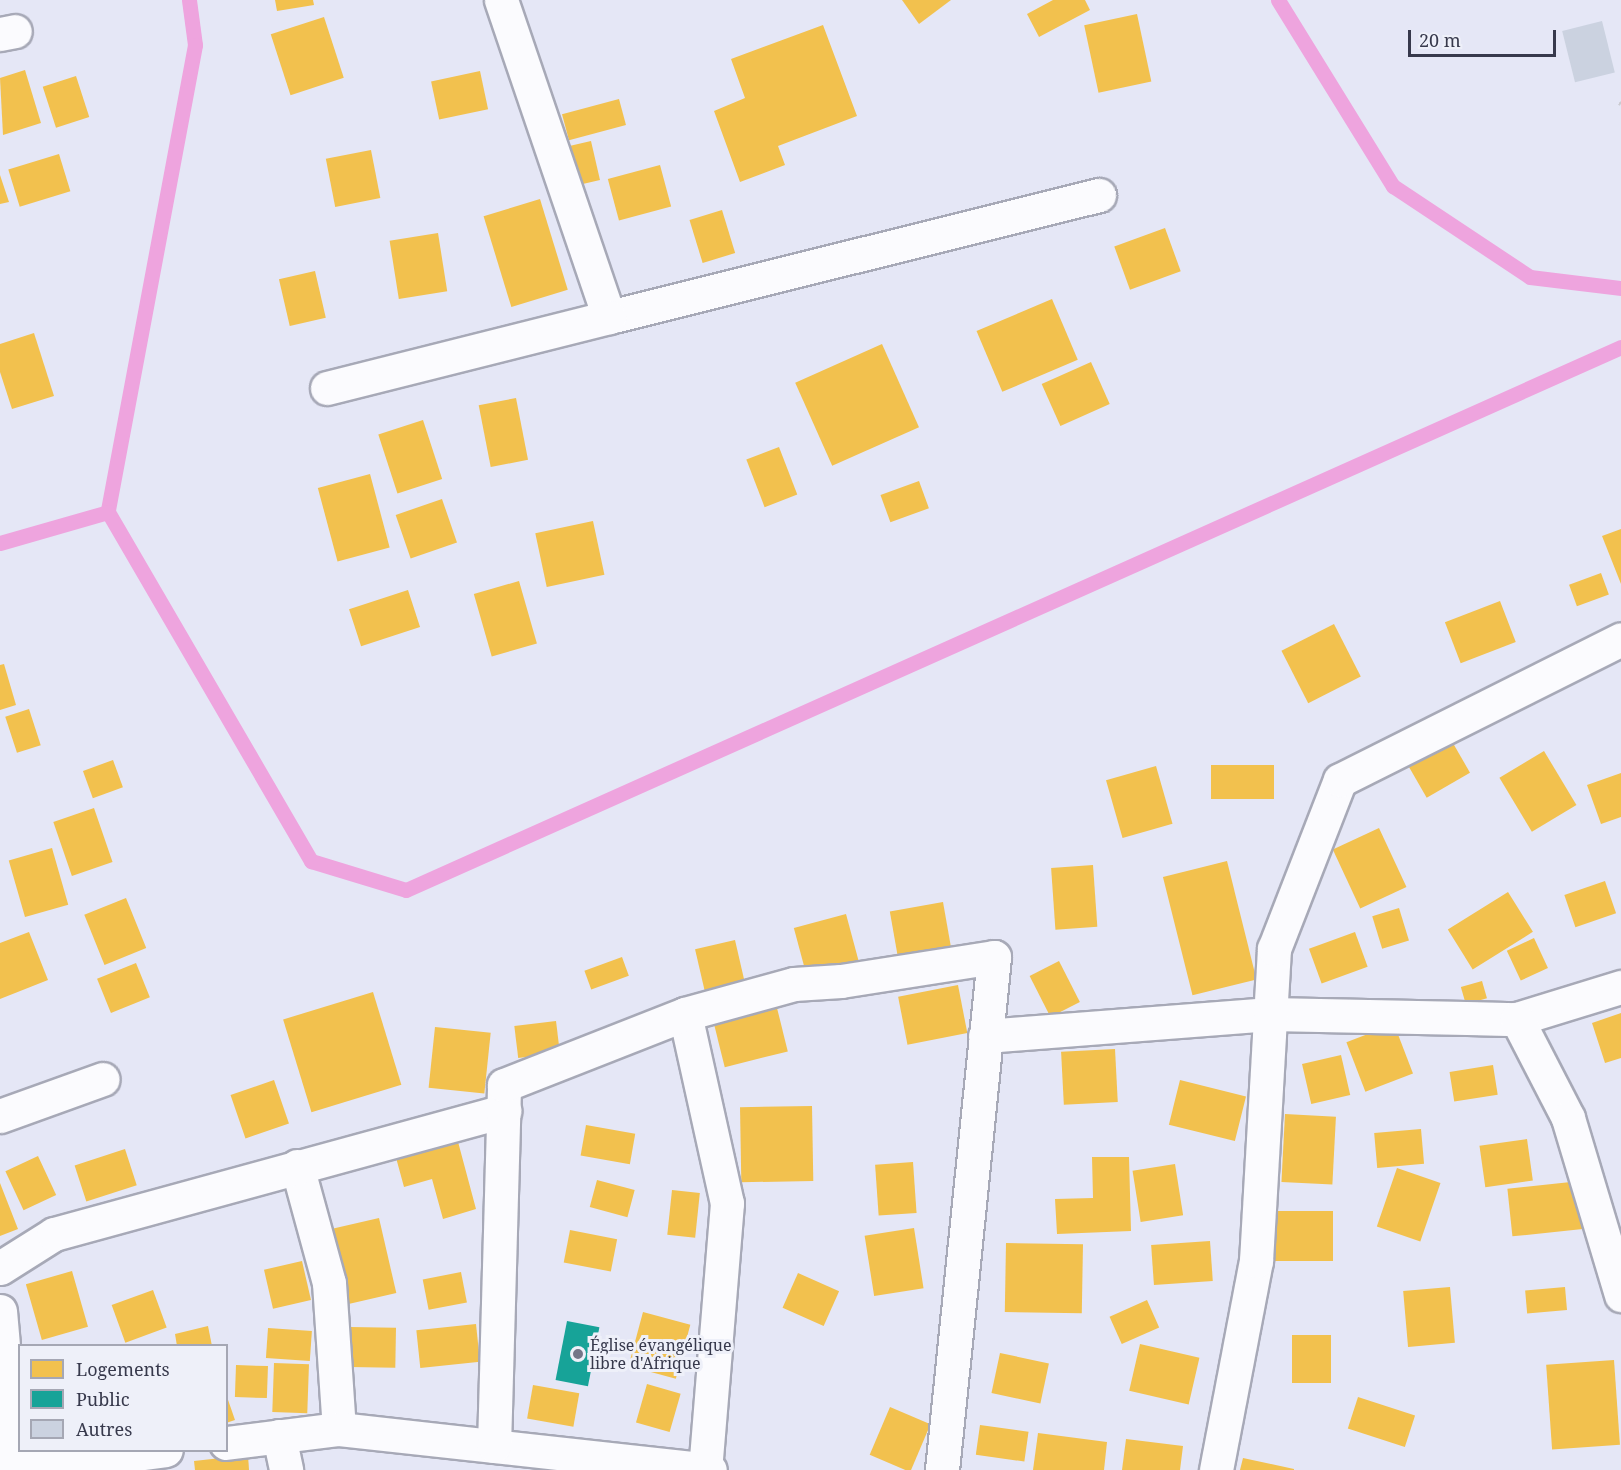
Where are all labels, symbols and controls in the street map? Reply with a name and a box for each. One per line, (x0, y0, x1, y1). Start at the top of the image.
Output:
scale bar (1411, 18, 1560, 56)
text: 20 m (1419, 28, 1461, 52)
place label: Église évangélique libre d'Afrique (590, 1335, 732, 1373)
legend (18, 1344, 228, 1452)
marker: Église évangélique libre d'Afrique (571, 1347, 585, 1361)
text: Logements (76, 1357, 170, 1381)
text: Public (76, 1387, 130, 1411)
text: Autres (76, 1417, 132, 1441)

